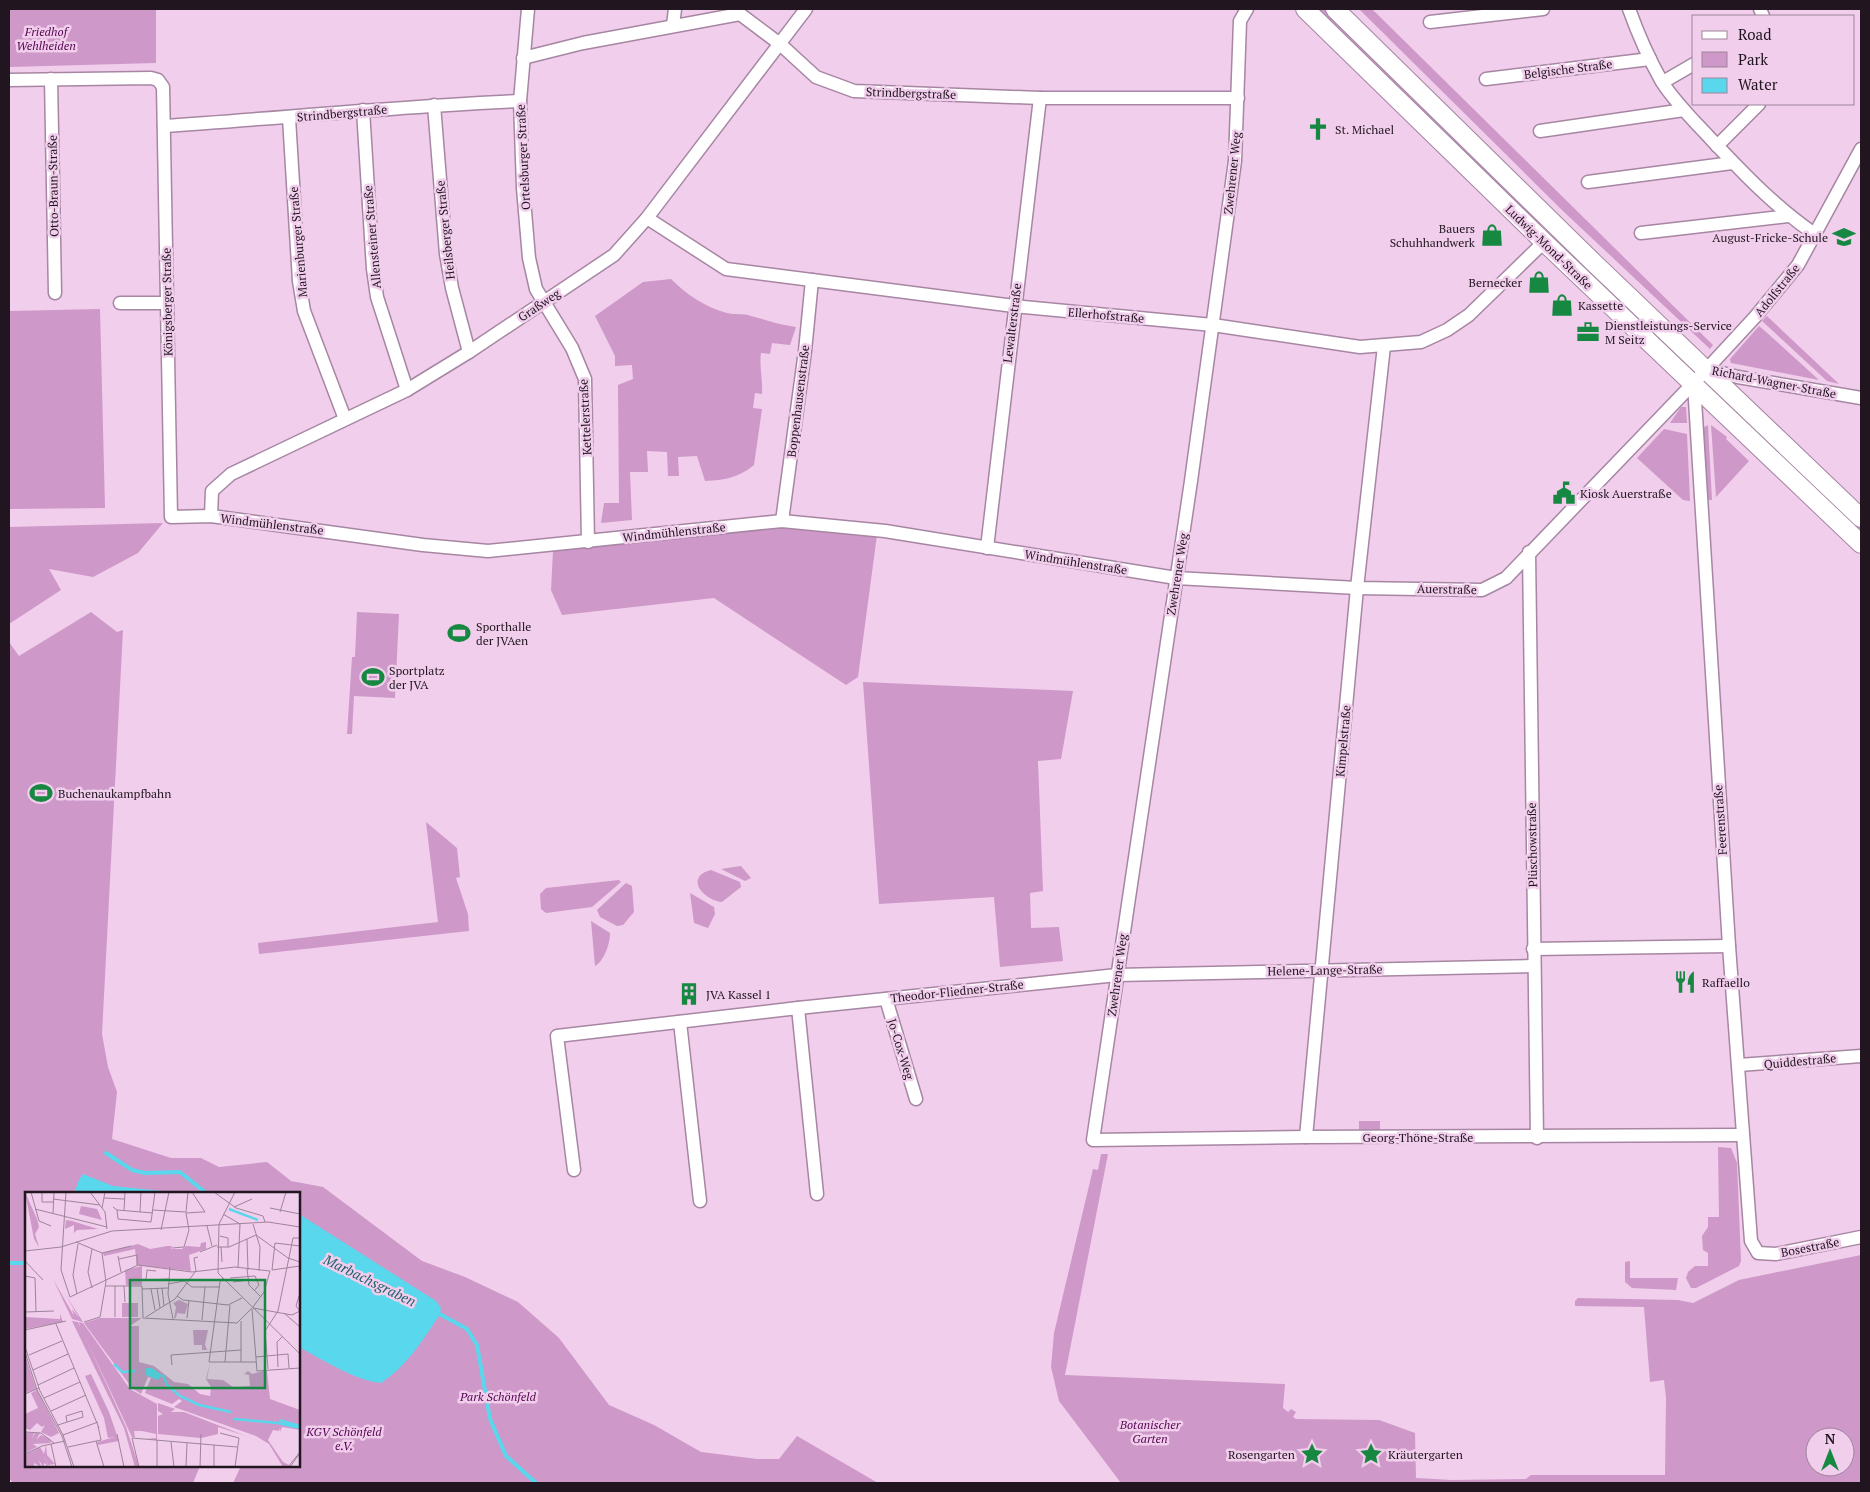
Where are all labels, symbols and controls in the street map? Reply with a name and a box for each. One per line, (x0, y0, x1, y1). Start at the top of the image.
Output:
legend (1692, 15, 1855, 105)
park label: Friedhof Wehlheiden (16, 24, 76, 53)
text: Road (1738, 24, 1771, 44)
text: Park (1738, 49, 1768, 69)
street label: Belgische Straße (1523, 56, 1613, 82)
text: Water (1738, 74, 1778, 94)
street label: Strindbergstraße (866, 84, 956, 102)
street label: Strindbergstraße (296, 102, 388, 124)
street label: Ortelsburger Straße (513, 104, 533, 210)
church icon: St. Michael (1305, 116, 1331, 142)
place label: St. Michael (1335, 122, 1394, 137)
street label: Zwehrener Weg (1220, 130, 1244, 215)
street label: Otto-Braun-Straße (45, 135, 61, 237)
street label: Heilsberger Straße (432, 180, 458, 280)
street label: Allensteiner Straße (360, 185, 384, 289)
street label: Marienburger Straße (286, 186, 310, 298)
street label: Ludwig-Mond-Straße (1502, 202, 1596, 292)
place label: Bauers Schuhhandwerk (1390, 221, 1476, 250)
shop icon: Bauers Schuhhandwerk (1479, 222, 1505, 248)
school or university icon: August-Fricke-Schule (1831, 224, 1857, 250)
place label: August-Fricke-Schule (1712, 230, 1828, 245)
street label: Königsberger Straße (159, 248, 175, 356)
street label: Adolfstraße (1751, 261, 1803, 319)
shop icon: Bernecker (1526, 269, 1552, 295)
place label: Bernecker (1469, 275, 1522, 290)
street label: Lewalterstraße (1000, 282, 1024, 364)
street label: Graßweg (515, 285, 563, 325)
shop icon: Kassette (1549, 292, 1575, 318)
place label: Kassette (1578, 298, 1623, 313)
street label: Ellerhofstraße (1067, 304, 1145, 326)
place label: Dienstleistungs-Service M Seitz (1605, 318, 1732, 347)
office icon: Dienstleistungs-Service M Seitz (1575, 319, 1601, 345)
street label: Boppenhausenstraße (784, 344, 812, 458)
street label: Richard-Wagner-Straße (1711, 363, 1837, 401)
street label: Kettelerstraße (576, 378, 594, 456)
public building icon: Kiosk Auerstraße (1551, 480, 1577, 506)
place label: Kiosk Auerstraße (1580, 486, 1672, 501)
street label: Windmühlenstraße (220, 510, 324, 538)
street label: Windmühlenstraße (622, 519, 726, 545)
street label: Zwehrener Weg (1163, 531, 1191, 616)
street label: Windmühlenstraße (1024, 546, 1128, 578)
street label: Auerstraße (1417, 581, 1477, 597)
place label: Sporthalle der JVAen (476, 619, 531, 648)
sports icon: Sporthalle der JVAen (446, 620, 472, 646)
place label: Sportplatz der JVA (389, 663, 445, 692)
sports icon: Sportplatz der JVA (360, 664, 386, 690)
street label: Kimpelstraße (1332, 704, 1354, 778)
sports icon: Buchenaukampfbahn (28, 780, 54, 806)
street label: Feerenstraße (1710, 784, 1730, 856)
place label: Buchenaukampfbahn (58, 786, 171, 801)
street label: Plüschowstraße (1524, 803, 1540, 887)
street label: Zwehrener Weg (1104, 932, 1130, 1017)
street label: Helene-Lange-Straße (1267, 961, 1383, 979)
restaurant icon: Raffaello (1672, 969, 1698, 995)
place label: Raffaello (1702, 975, 1750, 990)
street label: Theodor-Fliedner-Straße (890, 977, 1024, 1005)
building icon: JVA Kassel 1 (676, 981, 702, 1007)
place label: JVA Kassel 1 (706, 987, 771, 1002)
street label: Jo-Cox-Weg (885, 1017, 918, 1082)
street label: Quiddestraße (1763, 1050, 1837, 1072)
street label: Georg-Thöne-Straße (1363, 1130, 1473, 1145)
inset map (25, 1192, 300, 1467)
street label: Bosestraße (1779, 1234, 1841, 1260)
water label: Marbachsgraben (320, 1249, 419, 1311)
park label: Park Schönfeld (459, 1389, 537, 1404)
park label: Botanischer Garten (1119, 1417, 1182, 1446)
park label: KGV Schönfeld e.V. (305, 1424, 382, 1453)
north arrow (1805, 1427, 1855, 1477)
text: N (1825, 1429, 1836, 1448)
place icon: Rosengarten (1299, 1441, 1325, 1467)
place icon: Kräutergarten (1358, 1441, 1384, 1467)
place label: Rosengarten (1228, 1447, 1295, 1462)
place label: Kräutergarten (1388, 1447, 1463, 1462)

